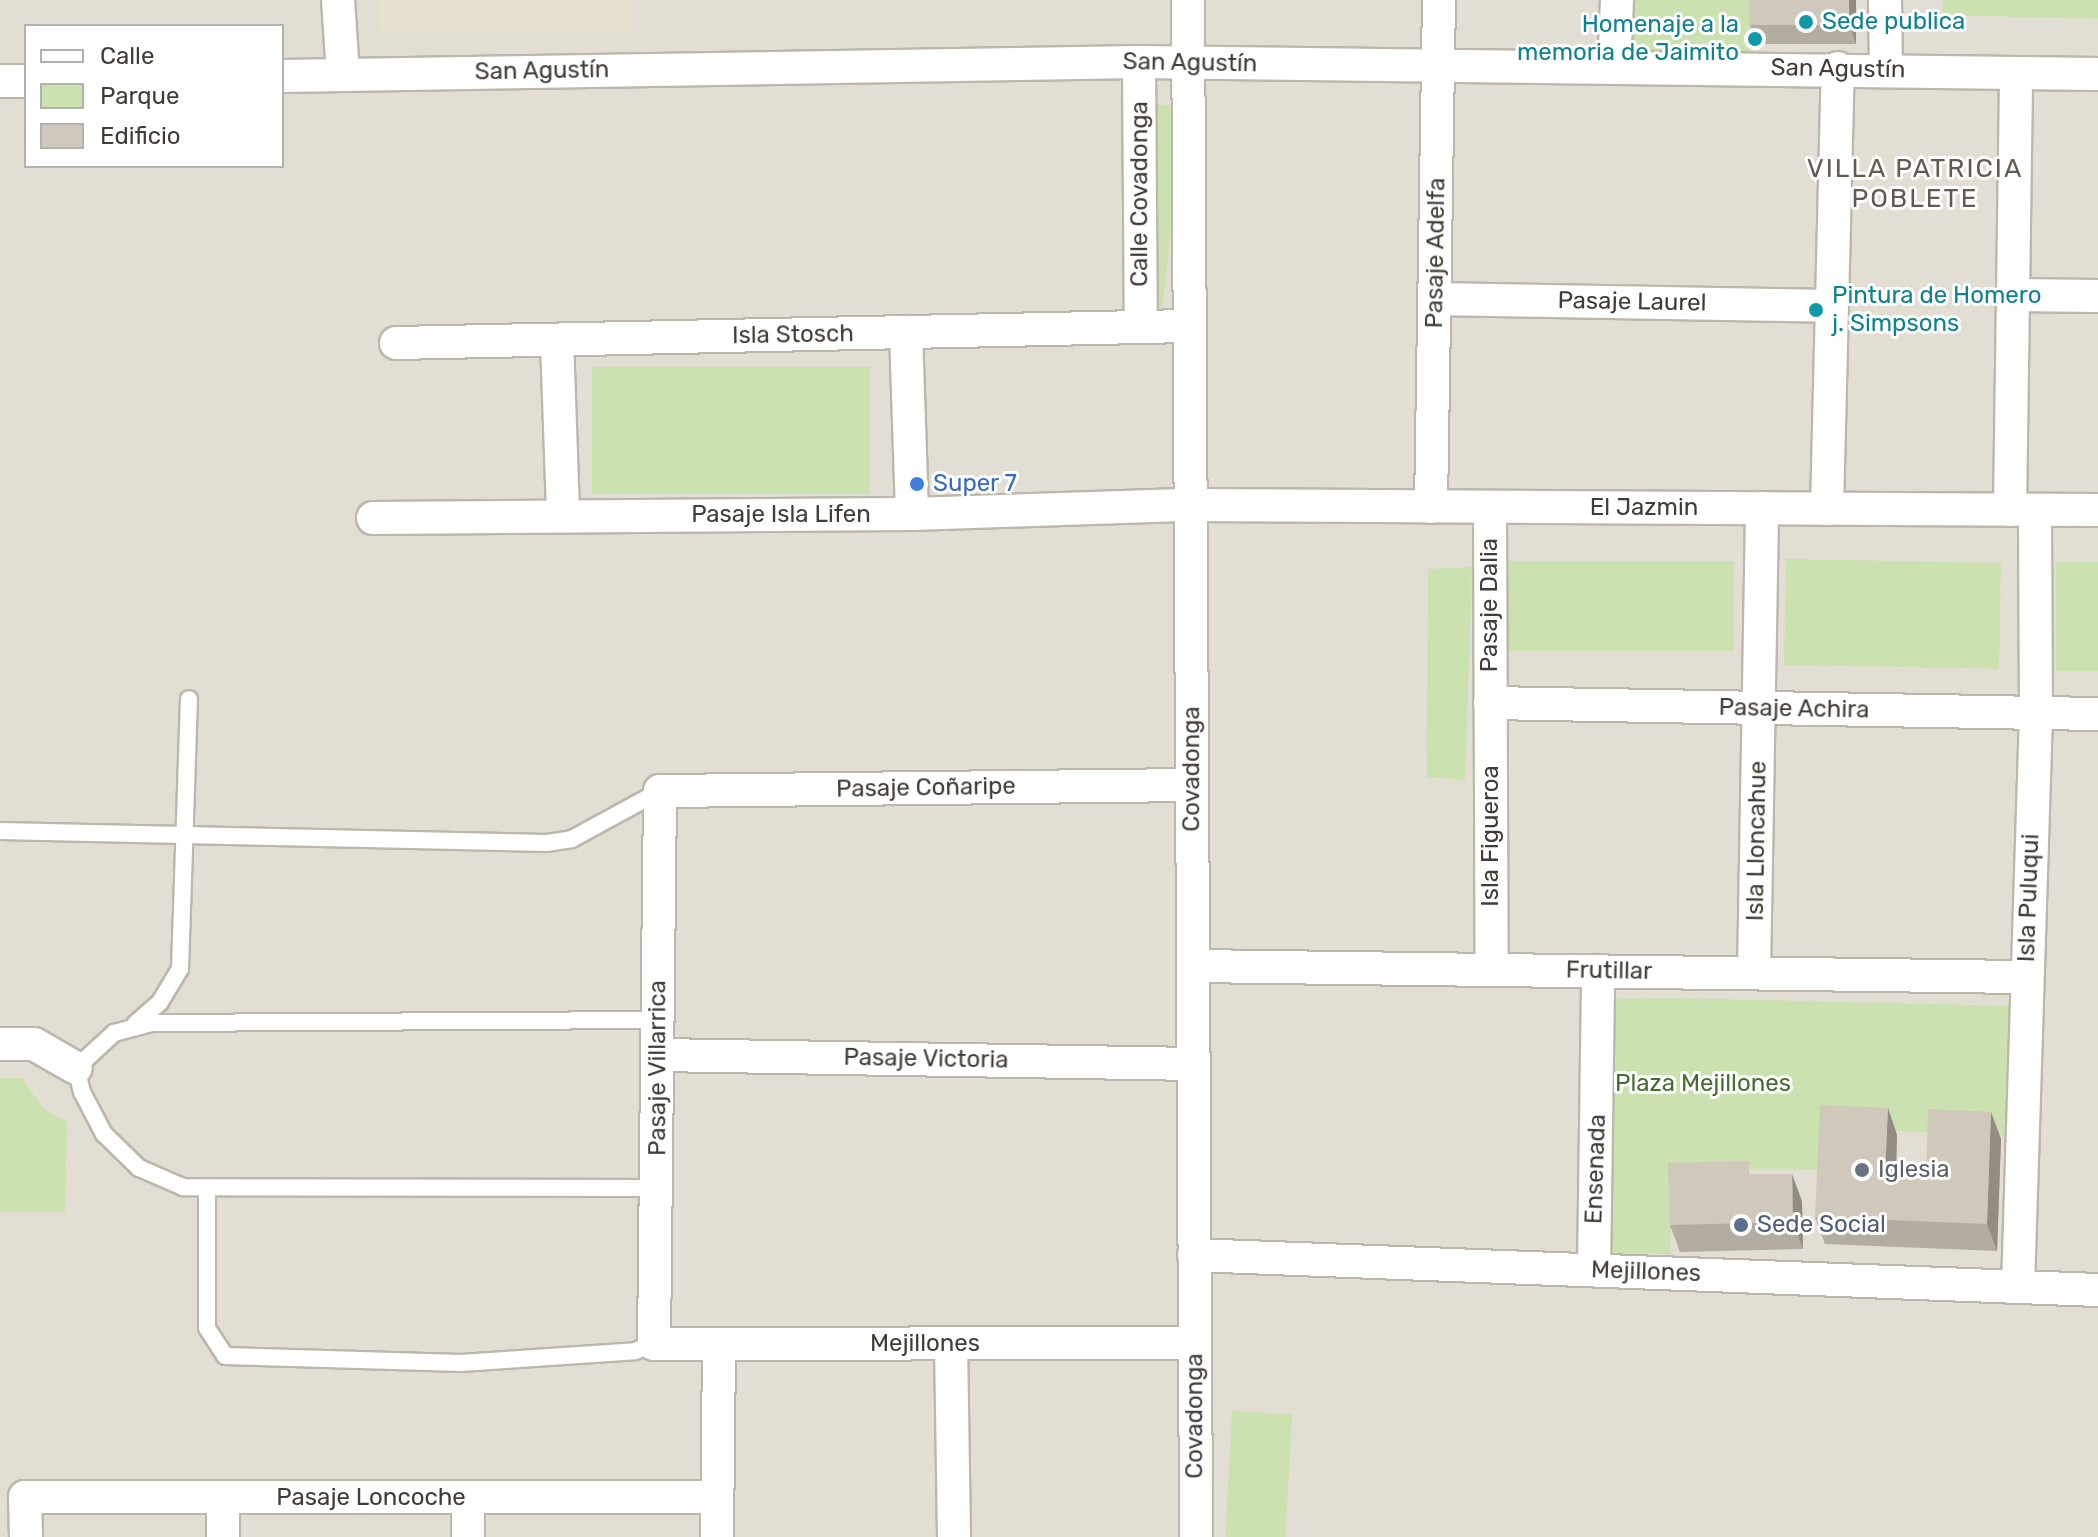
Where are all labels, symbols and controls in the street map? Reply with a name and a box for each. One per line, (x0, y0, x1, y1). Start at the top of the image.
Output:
place label: Sede publica (1822, 8, 1965, 36)
place label: Homenaje a la memoria de Jaimito (1517, 11, 1739, 67)
marker: Sede publica (1797, 13, 1815, 31)
legend (24, 24, 284, 168)
marker: Homenaje a la memoria de Jaimito (1746, 30, 1764, 48)
text: Calle (100, 42, 154, 70)
street label: San Agustín (1122, 47, 1258, 79)
street label: San Agustín (1770, 53, 1906, 85)
street label: San Agustín (474, 55, 610, 87)
text: Parque (100, 82, 179, 110)
street label: Calle Covadonga (1126, 101, 1154, 287)
text: Edificio (100, 122, 181, 150)
district label: VILLA PATRICIA POBLETE (1806, 153, 2024, 214)
street label: Pasaje Adelfa (1420, 177, 1452, 329)
place label: Pintura de Homero j. Simpsons (1832, 282, 2041, 338)
street label: Pasaje Laurel (1557, 286, 1707, 318)
marker: Pintura de Homero j. Simpsons (1807, 301, 1825, 319)
street label: Isla Stosch (732, 320, 854, 350)
place label: Super 7 (933, 470, 1017, 498)
marker: Super 7 (908, 475, 926, 493)
street label: El Jazmin (1590, 494, 1698, 522)
street label: Pasaje Isla Lifen (691, 501, 871, 529)
street label: Pasaje Dalia (1476, 538, 1504, 672)
street label: Pasaje Achira (1718, 693, 1870, 725)
street label: Covadonga (1178, 706, 1206, 832)
street label: Isla Lloncahue (1741, 761, 1773, 921)
street label: Isla Figueroa (1477, 765, 1505, 907)
street label: Pasaje Coñaripe (836, 772, 1016, 804)
street label: Isla Puluqui (2012, 833, 2046, 963)
street label: Frutillar (1566, 956, 1652, 986)
street label: Pasaje Villarrica (644, 980, 672, 1156)
street label: Pasaje Victoria (843, 1043, 1009, 1075)
park label: Plaza Mejillones (1615, 1070, 1791, 1098)
street label: Ensenada (1580, 1113, 1612, 1225)
place label: Iglesia (1878, 1156, 1949, 1184)
marker: Iglesia (1853, 1161, 1871, 1179)
place label: Sede Social (1757, 1211, 1886, 1239)
marker: Sede Social (1732, 1216, 1750, 1234)
street label: Mejillones (1590, 1256, 1702, 1288)
street label: Mejillones (870, 1330, 980, 1358)
street label: Covadonga (1181, 1353, 1209, 1479)
street label: Pasaje Loncoche (276, 1484, 466, 1512)

